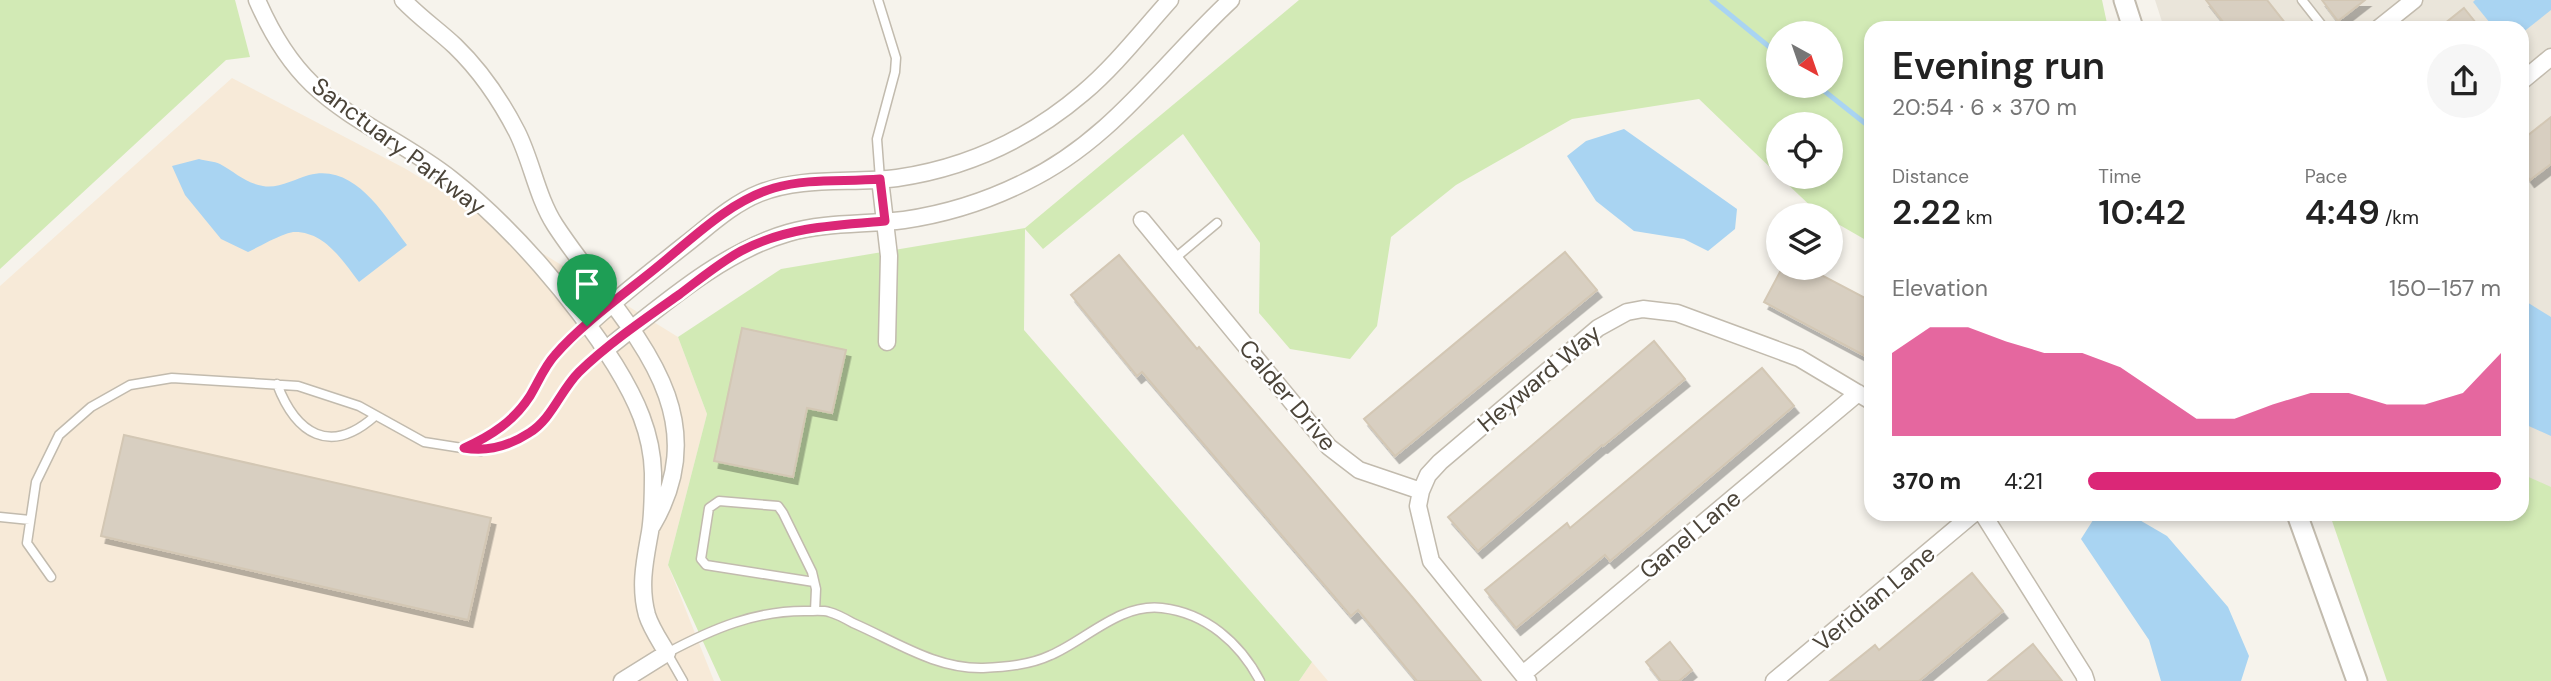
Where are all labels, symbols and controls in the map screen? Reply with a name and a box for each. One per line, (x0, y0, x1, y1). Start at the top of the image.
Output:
north arrow (1766, 21, 1843, 98)
map controls (1766, 21, 1843, 280)
text: Evening run (1892, 41, 2105, 91)
button: share (2427, 44, 2501, 118)
street label: Sanctuary Parkway (306, 70, 492, 222)
text: 20:54 · 6 × 370 m (1892, 92, 2077, 122)
button: locate (1766, 112, 1843, 189)
text: Distance (1892, 164, 1969, 189)
text: Time (2098, 164, 2141, 189)
text: Pace (2305, 164, 2347, 189)
text: 2.22 (1892, 189, 1961, 235)
text: 10:42 (2098, 189, 2186, 235)
text: 4:49 (2305, 189, 2380, 235)
button: layers (1766, 203, 1843, 280)
text: km (1961, 205, 1992, 230)
text: /km (2380, 205, 2419, 230)
pin (557, 254, 617, 326)
icon: arrive (568, 265, 606, 303)
text: Elevation (1892, 273, 1988, 303)
text: 150–157 m (2389, 273, 2501, 303)
street label: Heyward Way (1471, 317, 1607, 439)
street label: Calder Drive (1232, 333, 1344, 457)
text: 370 m (1892, 466, 1961, 496)
text: 4:21 (2004, 466, 2043, 496)
street label: Ganel Lane (1633, 482, 1747, 586)
street label: Veridian Lane (1807, 538, 1941, 658)

